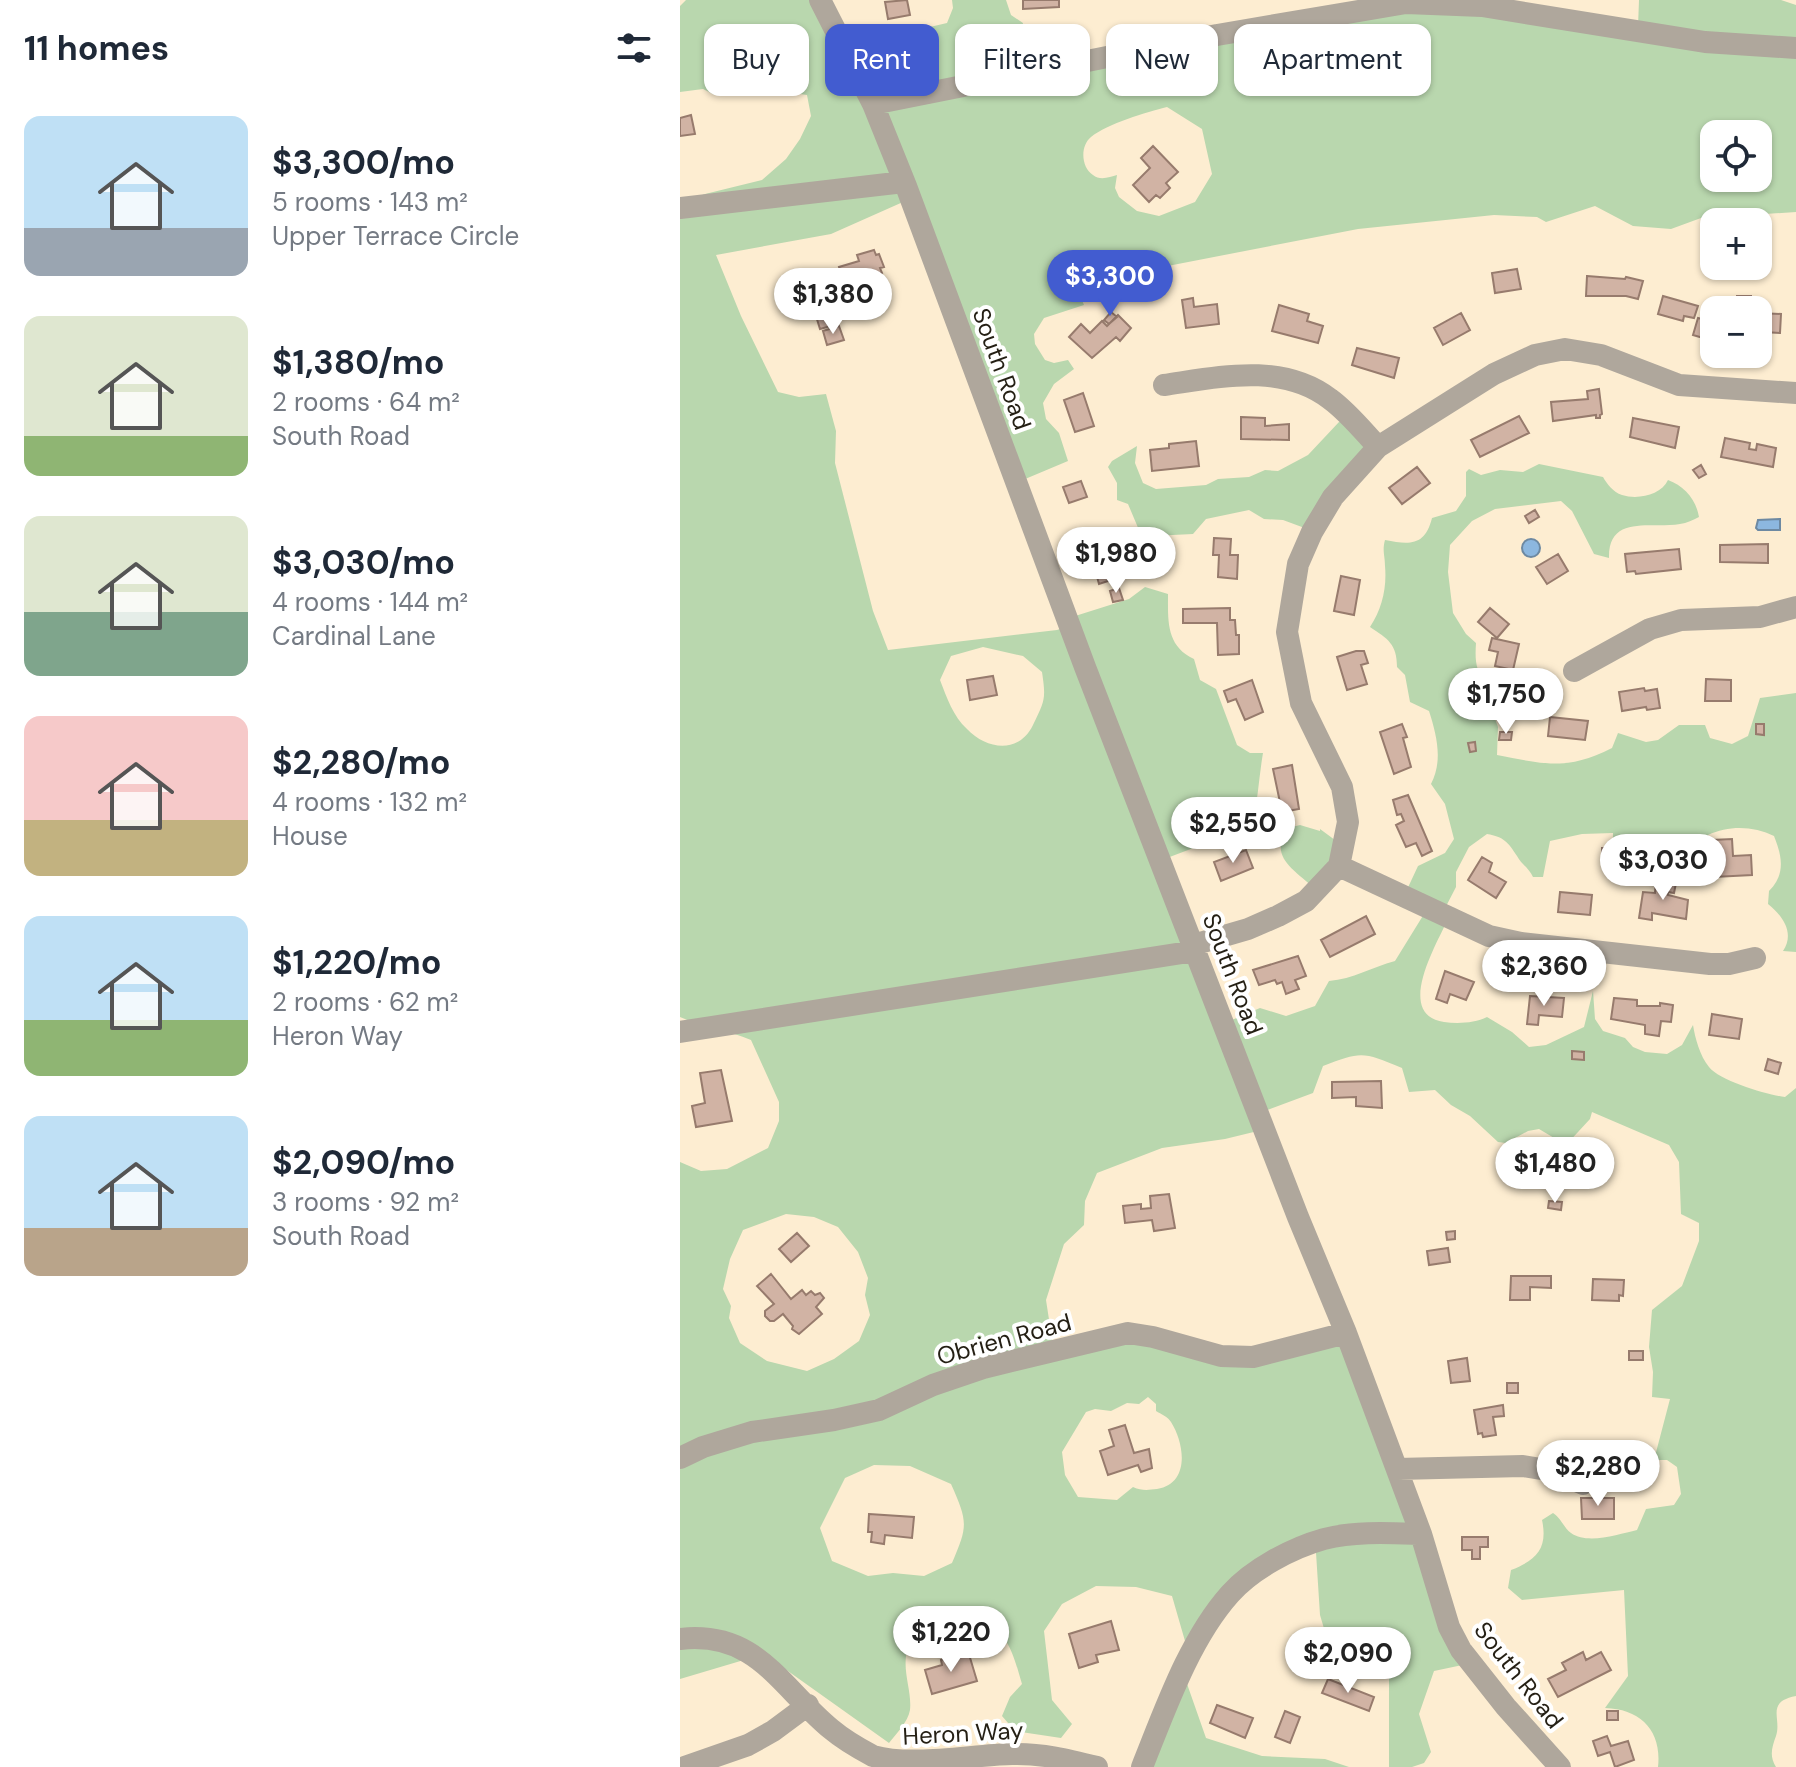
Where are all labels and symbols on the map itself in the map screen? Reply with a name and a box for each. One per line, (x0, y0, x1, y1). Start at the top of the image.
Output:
pin: $3,300 (1045, 250, 1175, 318)
pin: $1,380 (768, 268, 898, 336)
street label: South Road (966, 304, 1038, 434)
pin: $1,980 (1051, 527, 1181, 595)
pin: $1,750 (1441, 668, 1571, 736)
pin: $2,550 (1168, 797, 1298, 865)
pin: $3,030 (1598, 834, 1728, 902)
street label: South Road (1196, 909, 1270, 1039)
pin: $2,360 (1479, 940, 1609, 1008)
pin: $1,480 (1490, 1137, 1620, 1205)
street label: Obrien Road (933, 1306, 1075, 1372)
pin: $2,280 (1533, 1440, 1663, 1508)
pin: $1,220 (886, 1606, 1016, 1674)
street label: South Road (1468, 1615, 1570, 1735)
pin: $2,090 (1283, 1627, 1413, 1695)
street label: Heron Way (902, 1714, 1024, 1752)

